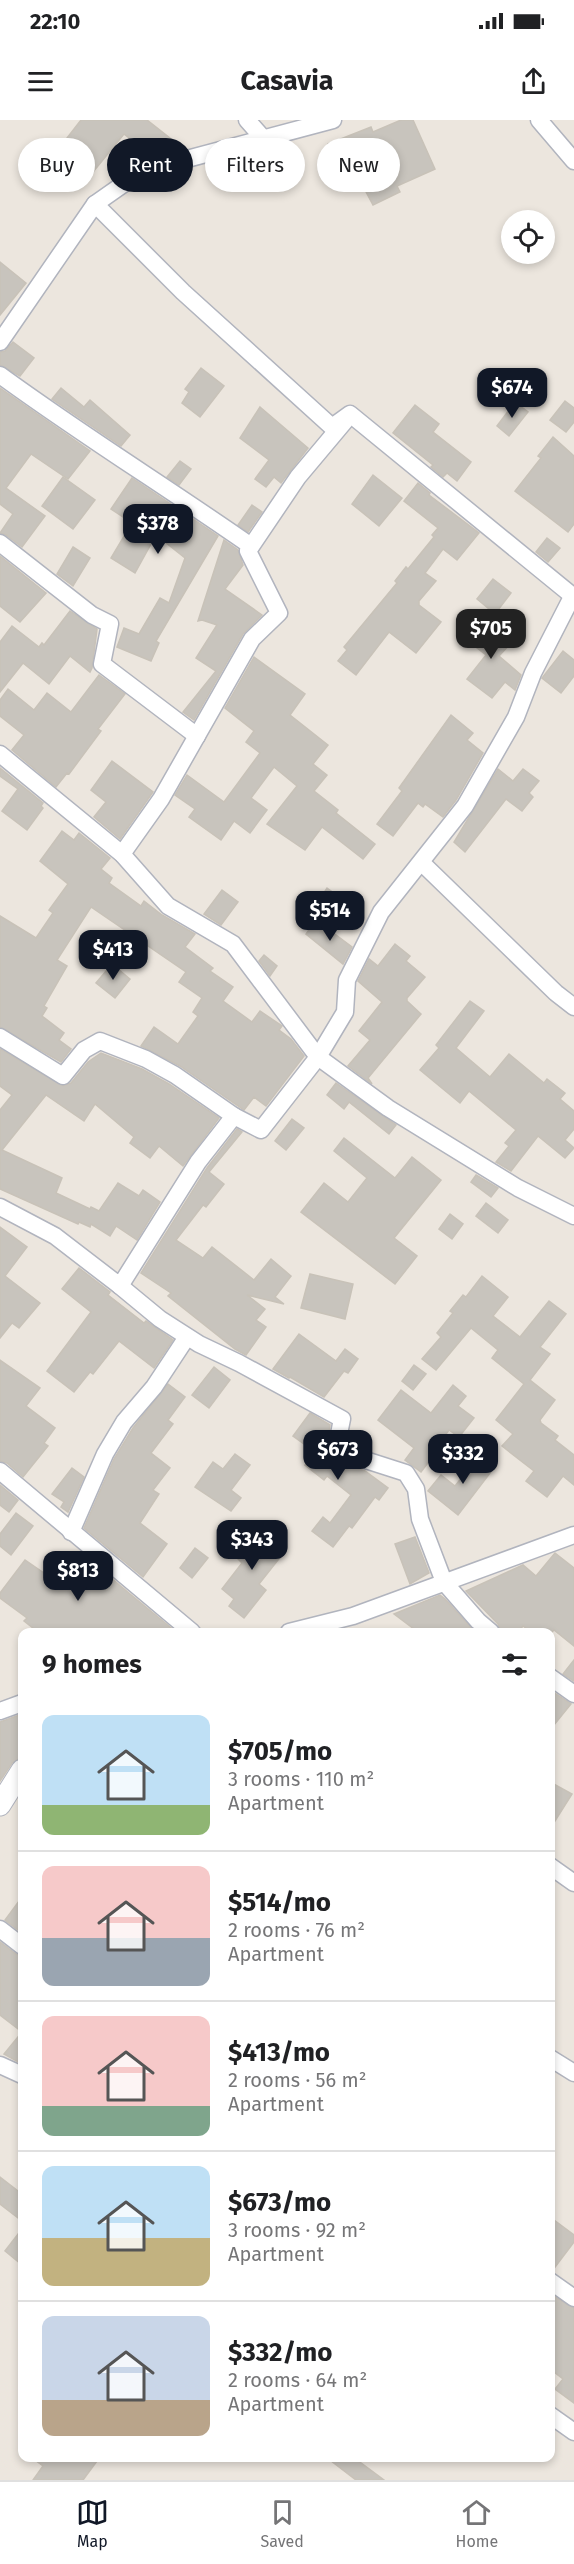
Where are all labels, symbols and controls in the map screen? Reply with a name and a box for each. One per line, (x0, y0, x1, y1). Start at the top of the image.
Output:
text: 22:10 (30, 8, 80, 35)
icon: menu (24, 65, 57, 98)
text: Casavia (240, 65, 334, 97)
icon: share (517, 65, 550, 98)
chip: Buy (18, 138, 95, 192)
chip: Rent (107, 138, 193, 192)
chip: Filters (205, 138, 305, 192)
chip: New (317, 138, 400, 192)
map controls (501, 210, 555, 264)
button: locate (501, 210, 555, 264)
pin: $674 (476, 368, 548, 419)
text: $674 (491, 375, 533, 399)
pin: $378 (122, 504, 194, 555)
text: $378 (137, 511, 179, 535)
pin: $705 (455, 609, 527, 660)
text: $705 (470, 616, 512, 640)
pin: $514 (294, 891, 366, 942)
text: $514 (309, 898, 351, 922)
pin: $413 (77, 930, 149, 981)
text: $413 (93, 937, 133, 961)
pin: $673 (302, 1430, 374, 1481)
pin: $332 (427, 1434, 499, 1485)
text: $673 (317, 1437, 359, 1461)
text: $332 (442, 1441, 484, 1465)
pin: $343 (216, 1520, 288, 1571)
text: $343 (231, 1527, 273, 1551)
pin: $813 (42, 1551, 114, 1602)
text: $813 (57, 1558, 99, 1582)
icon: filters (498, 1648, 531, 1681)
text: 9 homes (42, 1649, 142, 1680)
text: $705/mo (228, 1736, 332, 1767)
icon: home (90, 1739, 162, 1811)
text: 3 rooms · 110 m² (228, 1767, 374, 1791)
text: Apartment (228, 1791, 324, 1815)
text: $514/mo (228, 1887, 331, 1918)
icon: home (90, 1890, 162, 1962)
text: 2 rooms · 76 m² (228, 1918, 365, 1942)
text: Apartment (228, 1942, 324, 1966)
text: $413/mo (228, 2037, 330, 2068)
icon: home (90, 2040, 162, 2112)
text: 2 rooms · 56 m² (228, 2068, 367, 2092)
text: Apartment (228, 2092, 324, 2116)
text: $673/mo (228, 2187, 331, 2218)
icon: home (90, 2190, 162, 2262)
text: 3 rooms · 92 m² (228, 2218, 366, 2242)
text: Apartment (228, 2242, 324, 2266)
text: $332/mo (228, 2337, 332, 2368)
icon: home (90, 2340, 162, 2412)
text: 2 rooms · 64 m² (228, 2368, 367, 2392)
text: Apartment (228, 2392, 324, 2416)
tab: Map (76, 2496, 109, 2551)
tab: Saved (261, 2496, 304, 2551)
tab: Home (456, 2496, 498, 2551)

